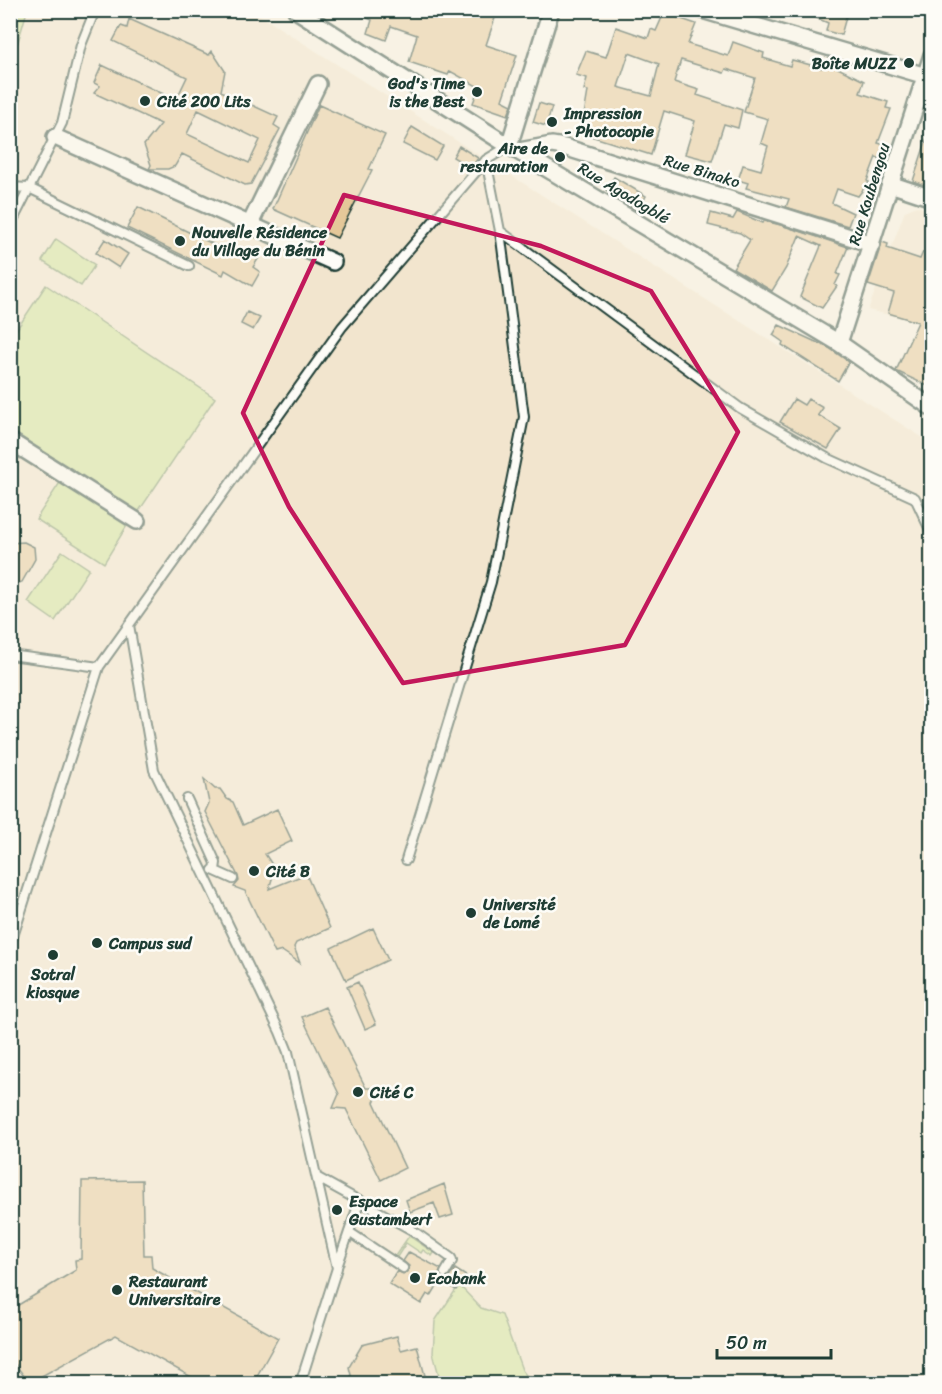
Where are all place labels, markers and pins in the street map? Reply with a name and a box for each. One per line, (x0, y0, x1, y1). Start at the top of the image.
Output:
place label: Boîte MUZZ (812, 49, 897, 78)
marker: Boîte MUZZ (902, 56, 916, 70)
place label: God's Time is the Best (387, 69, 465, 116)
marker: God's Time is the Best (470, 85, 484, 99)
place label: Cité 200 Lits (156, 87, 251, 116)
marker: Cité 200 Lits (138, 94, 152, 108)
place label: Impression - Photocopie (563, 99, 655, 146)
marker: Impression - Photocopie (545, 115, 559, 129)
place label: Aire de restauration (459, 134, 548, 181)
marker: Aire de restauration (553, 150, 567, 164)
place label: Nouvelle Résidence du Village du Bénin (191, 218, 328, 265)
marker: Nouvelle Résidence du Village du Bénin (173, 234, 187, 248)
place label: Cité B (265, 857, 311, 886)
marker: Cité B (247, 864, 261, 878)
place label: Université de Lomé (483, 890, 557, 937)
marker: Université de Lomé (464, 906, 478, 920)
place label: Campus sud (108, 929, 193, 958)
marker: Campus sud (90, 936, 104, 950)
marker: Sotral kiosque (46, 948, 60, 962)
place label: Sotral kiosque (26, 960, 80, 1007)
place label: Cité C (369, 1078, 414, 1107)
marker: Cité C (351, 1085, 365, 1099)
place label: Espace Gustambert (348, 1187, 433, 1234)
marker: Espace Gustambert (330, 1203, 344, 1217)
place label: Ecobank (427, 1264, 486, 1293)
place label: Restaurant Universitaire (128, 1267, 221, 1314)
marker: Ecobank (408, 1271, 422, 1285)
marker: Restaurant Universitaire (110, 1283, 124, 1297)

